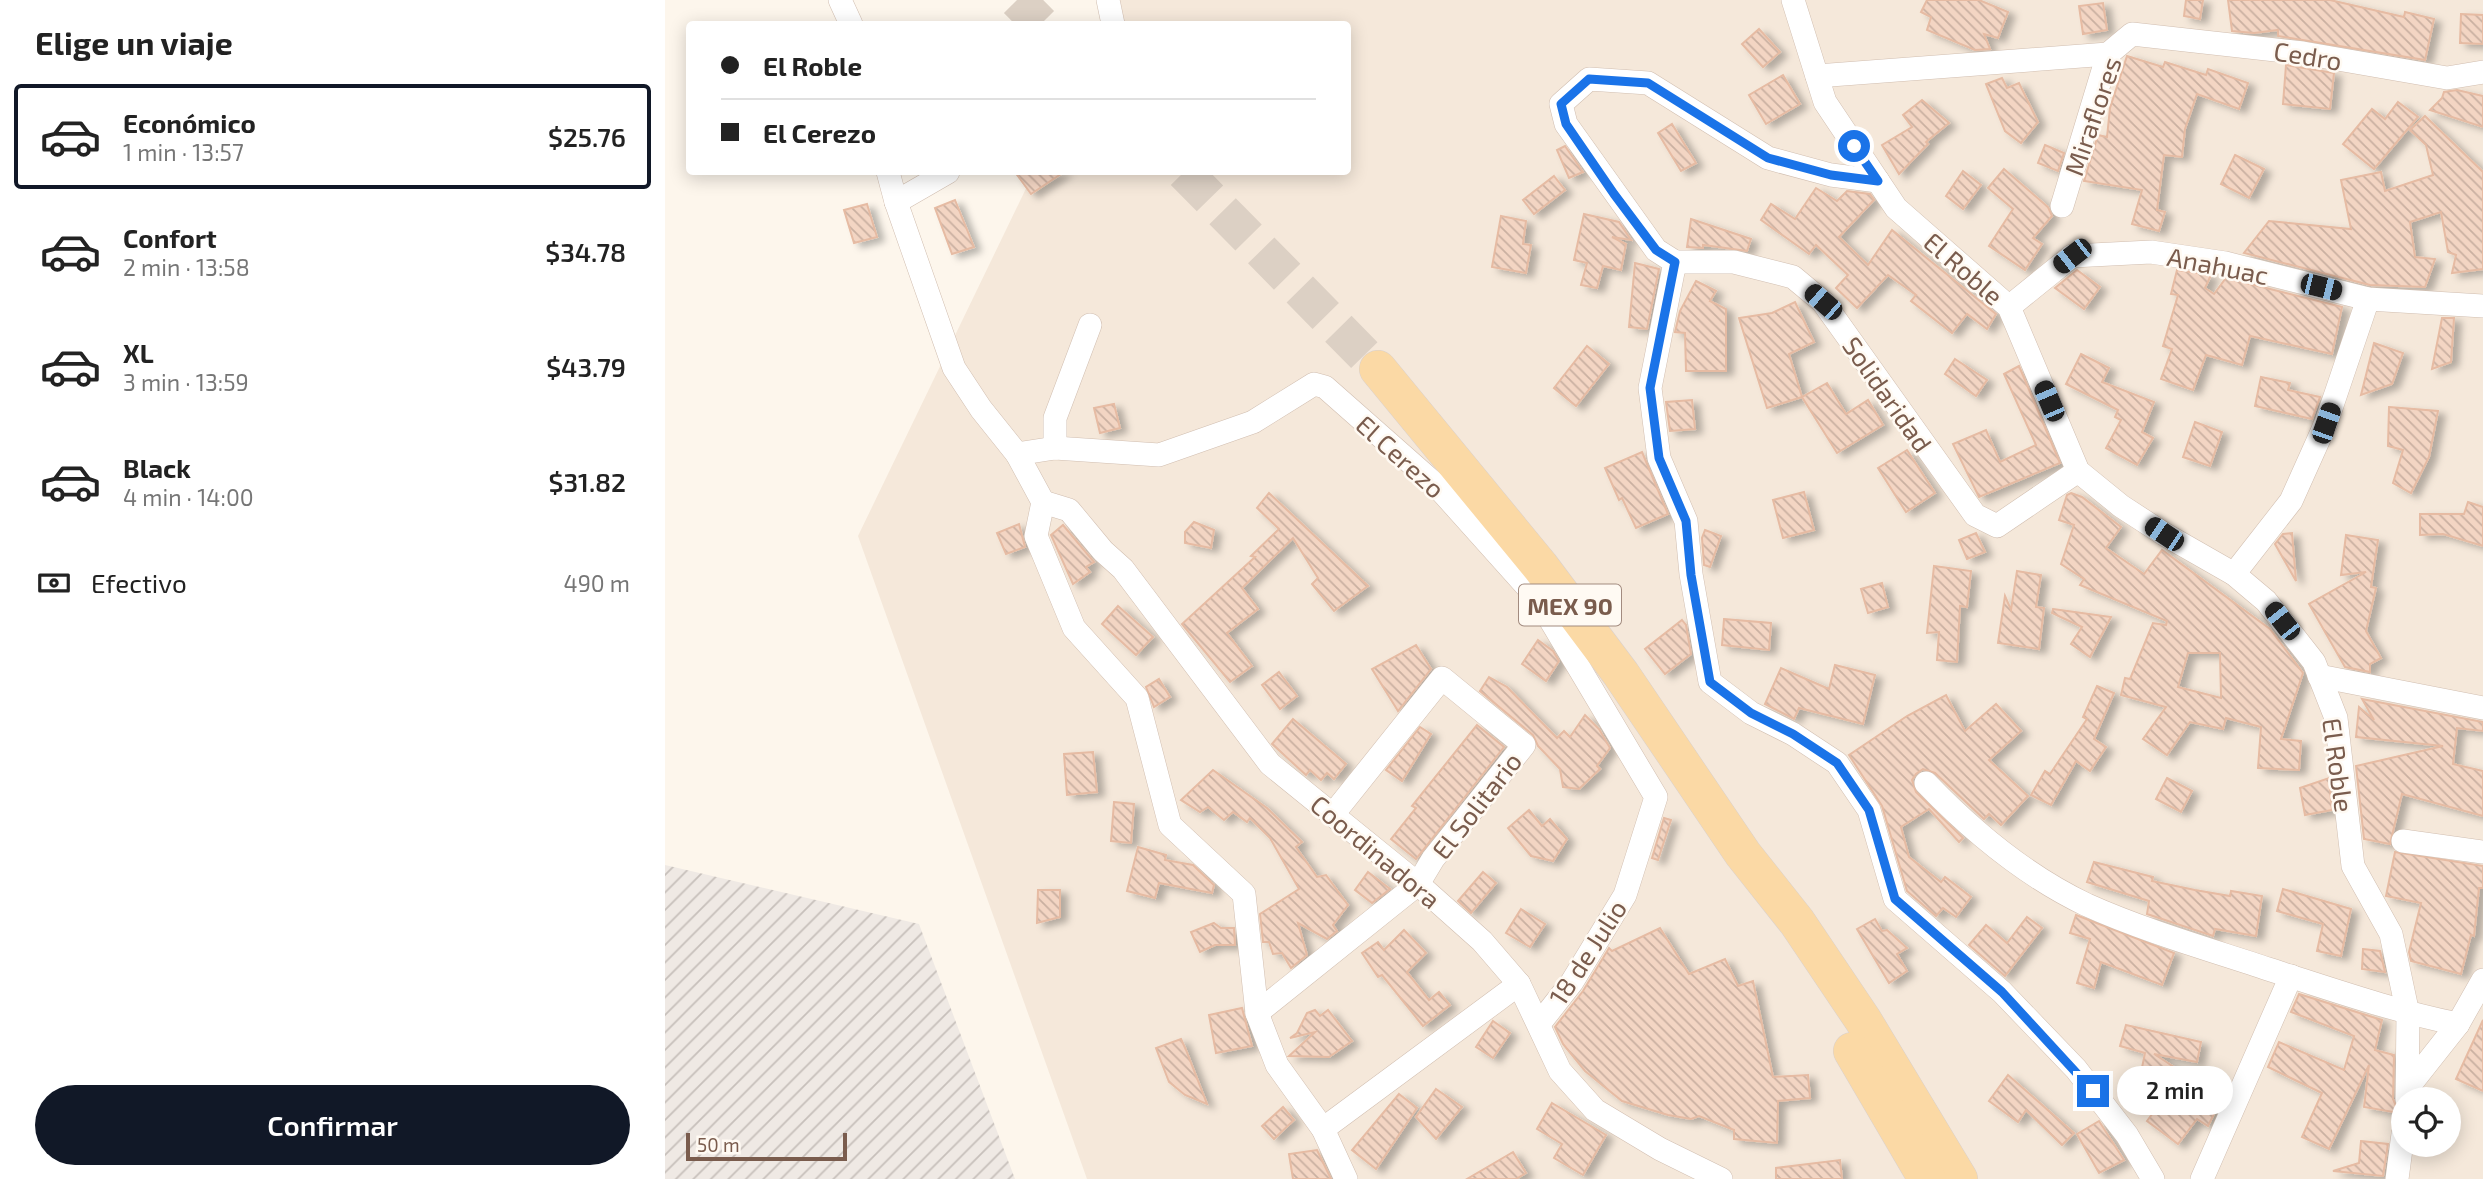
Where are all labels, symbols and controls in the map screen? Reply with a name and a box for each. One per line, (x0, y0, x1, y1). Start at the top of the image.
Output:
text: Elige un viaje (35, 23, 233, 61)
street label: Cedro (2272, 34, 2344, 76)
text: El Roble (763, 50, 862, 81)
street label: Miraflores (2057, 53, 2127, 179)
icon: car (39, 105, 102, 168)
text: Económico (123, 107, 256, 138)
text: El Cerezo (763, 117, 876, 148)
text: $25.76 (548, 121, 626, 152)
route start (1838, 130, 1870, 162)
text: 1 min · 13:57 (123, 138, 244, 166)
icon: car (39, 220, 102, 283)
text: Confort (123, 222, 217, 253)
street label: El Roble (1918, 225, 2010, 311)
car (2049, 235, 2096, 277)
text: $34.78 (545, 236, 626, 267)
street label: Anahuac (2165, 240, 2271, 290)
text: 2 min · 13:58 (123, 253, 250, 281)
car (2299, 272, 2344, 302)
car (1801, 280, 1846, 324)
street label: Solidaridad (1837, 330, 1939, 458)
icon: car (39, 335, 102, 398)
text: XL (123, 337, 154, 368)
text: $43.79 (546, 351, 626, 382)
text: 3 min · 13:59 (123, 368, 249, 396)
car (2032, 378, 2067, 424)
car (2310, 400, 2343, 446)
street label: El Cerezo (1350, 408, 1452, 504)
icon: car (39, 450, 102, 513)
text: Black (123, 452, 191, 483)
text: $31.82 (549, 466, 626, 497)
text: 4 min · 14:00 (123, 483, 254, 511)
car (2141, 514, 2188, 554)
icon: cash (35, 564, 73, 602)
text: Efectivo (91, 567, 187, 598)
text: 490 m (564, 569, 630, 597)
road number: MEX 90 (1519, 584, 1621, 626)
car (2261, 598, 2304, 644)
street label: El Roble (2317, 716, 2361, 814)
street label: El Solitario (1425, 746, 1527, 864)
street label: Coordinadora (1305, 788, 1447, 914)
street label: 18 de Julio (1542, 894, 1632, 1010)
callout: 2 min (2117, 1066, 2233, 1116)
route end (2077, 1075, 2109, 1107)
text: 2 min (2146, 1076, 2204, 1104)
button: Confirmar (35, 1085, 630, 1165)
map controls (2391, 1087, 2461, 1157)
button: locate (2391, 1087, 2461, 1157)
scale bar (686, 1130, 847, 1162)
text: 50 m (697, 1133, 740, 1156)

